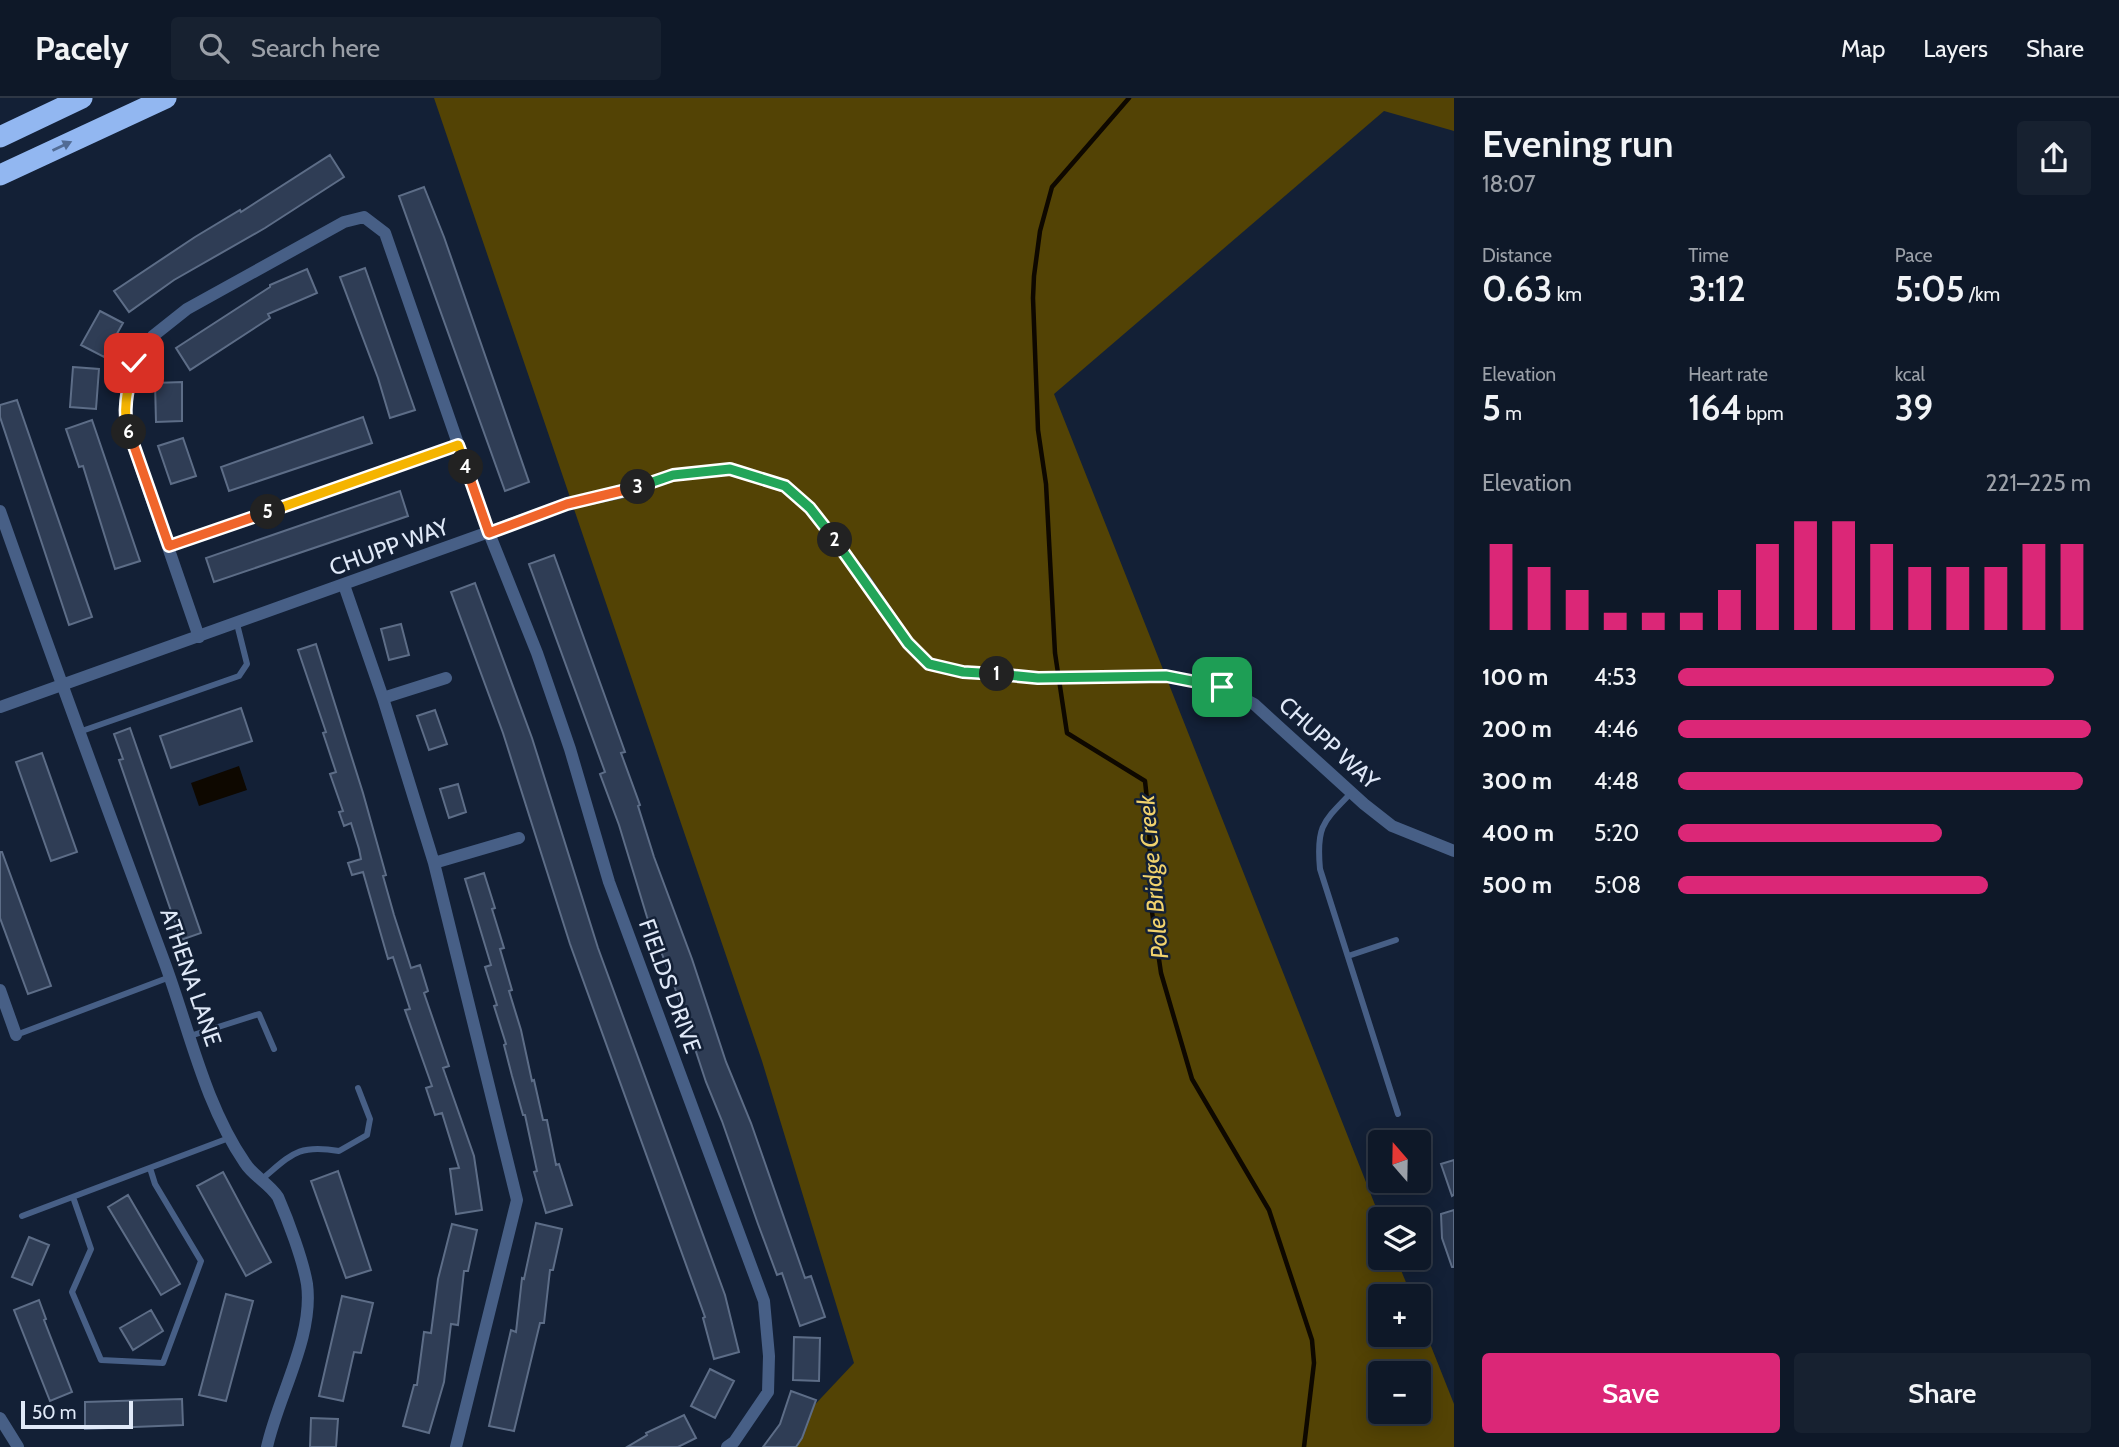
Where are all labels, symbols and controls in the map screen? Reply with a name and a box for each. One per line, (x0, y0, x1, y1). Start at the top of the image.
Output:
search box (171, 17, 661, 80)
text: Pacely (35, 28, 129, 68)
icon: search (195, 29, 233, 67)
text: Search here (251, 32, 380, 64)
text: Map (1841, 34, 1885, 63)
text: Layers (1923, 34, 1988, 63)
text: Share (2026, 34, 2084, 63)
text: Evening run (1482, 120, 1674, 167)
button: share (2017, 121, 2091, 195)
one-way arrow (52, 140, 72, 152)
text: 18:07 (1482, 170, 1536, 198)
text: Distance (1482, 244, 1552, 267)
text: Time (1688, 244, 1729, 267)
text: Pace (1895, 244, 1933, 267)
text: 0.63 (1482, 267, 1552, 310)
text: 3:12 (1688, 267, 1746, 310)
text: 5:05 (1895, 267, 1965, 310)
text: km (1552, 283, 1582, 306)
text: /km (1965, 283, 2000, 306)
pin (104, 333, 164, 393)
icon: check (115, 344, 153, 382)
text: Elevation (1482, 363, 1556, 386)
text: Heart rate (1688, 363, 1768, 386)
text: kcal (1895, 363, 1925, 386)
text: 5 (1482, 386, 1501, 429)
text: 164 (1688, 386, 1742, 429)
text: 39 (1895, 386, 1933, 429)
text: m (1501, 402, 1522, 425)
text: bpm (1742, 402, 1784, 425)
pin: 6 (111, 414, 146, 450)
text: 6 (123, 420, 134, 443)
pin: 4 (448, 450, 484, 484)
text: 4 (460, 455, 471, 478)
text: Elevation (1482, 469, 1572, 497)
text: 221–225 m (1985, 469, 2091, 497)
pin: 3 (620, 470, 656, 504)
text: 3 (632, 475, 643, 498)
pin: 5 (250, 494, 286, 530)
text: 5 (262, 500, 273, 523)
street label: CHUPP WAY (325, 512, 454, 582)
pin: 2 (818, 522, 852, 558)
text: 2 (829, 528, 840, 551)
pin: 1 (979, 656, 1014, 692)
pin (1192, 657, 1252, 717)
text: 1 (993, 662, 1000, 685)
text: 100 m (1482, 663, 1548, 691)
text: 4:53 (1594, 663, 1637, 691)
icon: arrive (1203, 668, 1241, 706)
street label: CHUPP WAY (1273, 691, 1386, 796)
text: 200 m (1482, 715, 1552, 743)
text: 4:46 (1594, 715, 1638, 743)
text: 300 m (1482, 767, 1552, 795)
text: 4:48 (1594, 767, 1639, 795)
water label: Pole Bridge Creek (1131, 793, 1174, 960)
text: 400 m (1482, 819, 1554, 847)
text: 5:20 (1594, 819, 1639, 847)
text: 500 m (1482, 871, 1552, 899)
text: 5:08 (1594, 871, 1641, 899)
street label: ATHENA LANE (154, 904, 228, 1050)
street label: FIELDS DRIVE (633, 915, 707, 1057)
north arrow (1368, 1130, 1432, 1194)
map controls (1368, 1130, 1431, 1424)
button: layers (1368, 1207, 1431, 1270)
button: + (1368, 1284, 1431, 1347)
button: Save (1482, 1353, 1780, 1433)
button: Share (1794, 1353, 2091, 1433)
button: − (1368, 1361, 1431, 1424)
scale bar (21, 1398, 133, 1430)
text: 50 m (32, 1401, 76, 1424)

